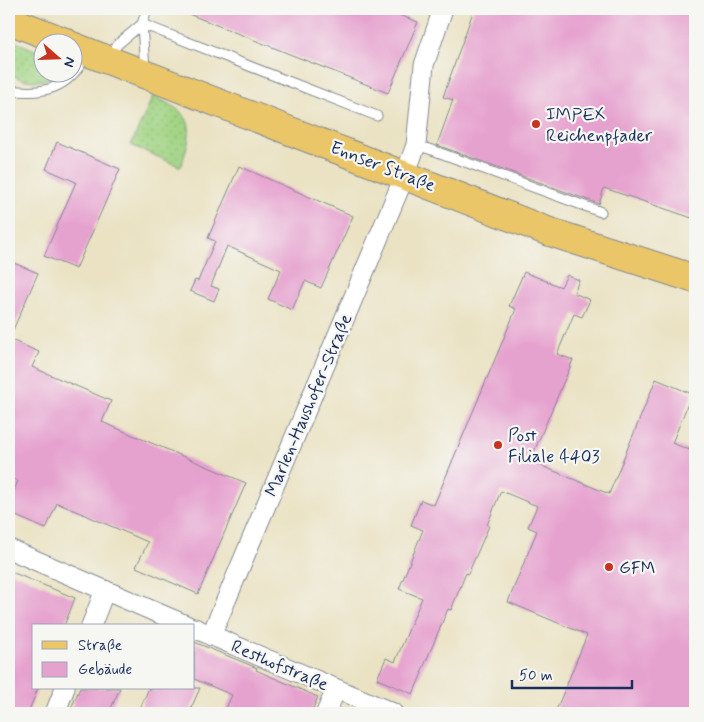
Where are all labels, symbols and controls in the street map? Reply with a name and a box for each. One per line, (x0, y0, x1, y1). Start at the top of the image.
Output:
north arrow (32, 32, 82, 82)
text: N (59, 55, 79, 70)
place label: IMPEX Reichenpfader (546, 103, 653, 148)
marker: IMPEX Reichenpfader (530, 118, 542, 130)
street label: Ennser Straße (327, 136, 439, 198)
street label: Marlen-Haushofer-Straße (260, 310, 358, 500)
place label: Post Filiale 4403 (508, 424, 600, 469)
marker: Post Filiale 4403 (492, 439, 504, 451)
place label: GFM (619, 556, 656, 580)
marker: GFM (603, 561, 615, 573)
legend (32, 624, 195, 690)
street label: Resthofstraße (227, 635, 332, 697)
text: Straße (78, 636, 122, 656)
scale bar (512, 657, 632, 689)
text: Gebäude (78, 660, 132, 680)
text: 50 m (519, 666, 553, 686)

